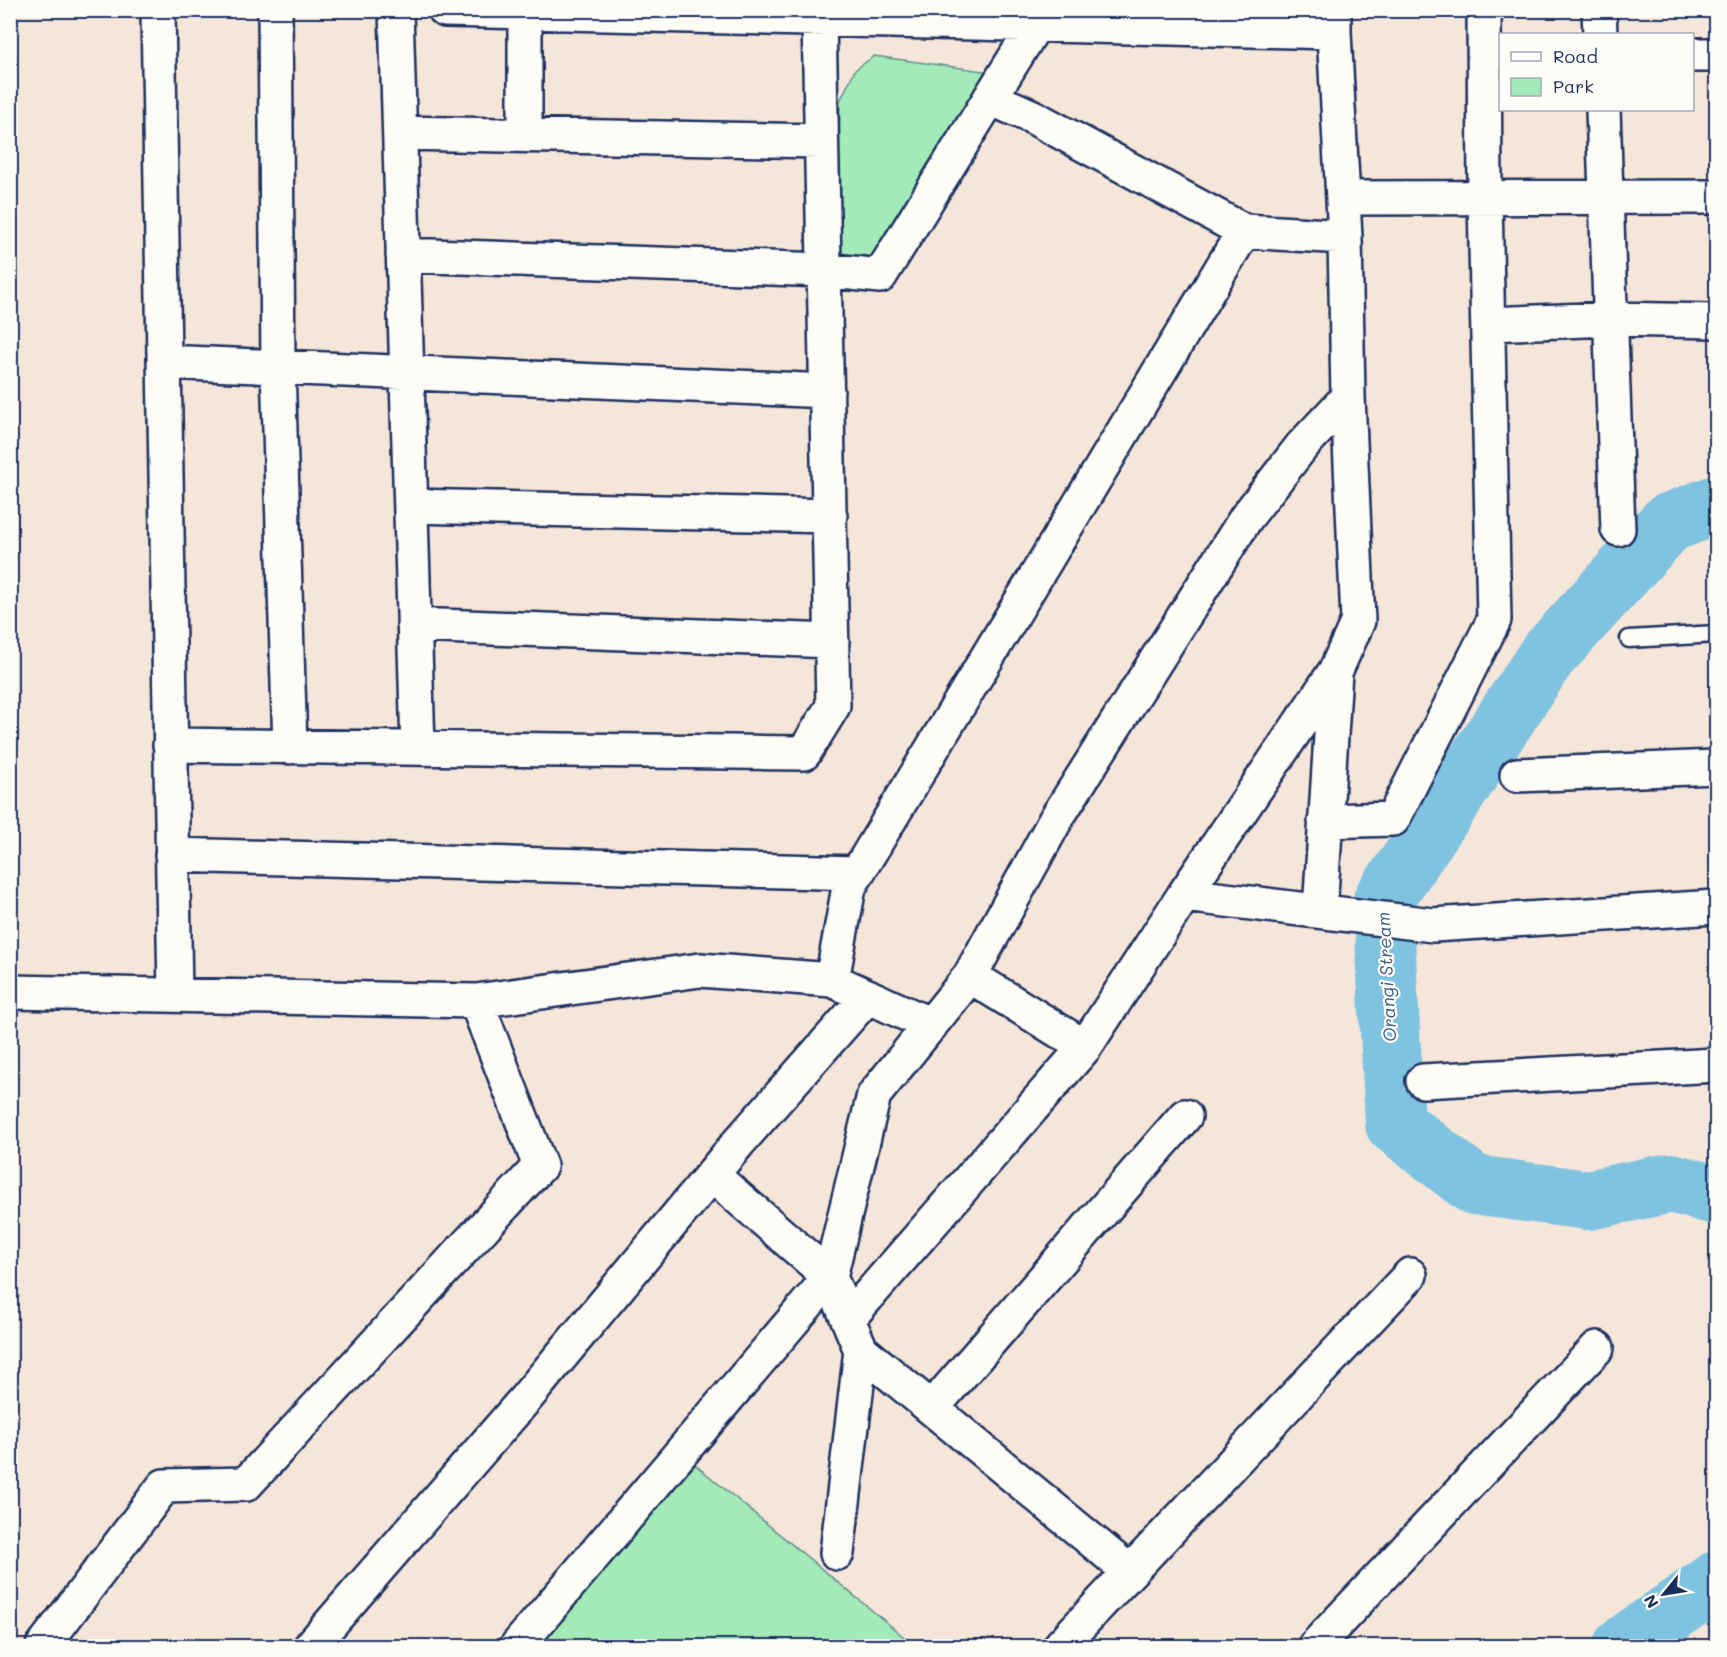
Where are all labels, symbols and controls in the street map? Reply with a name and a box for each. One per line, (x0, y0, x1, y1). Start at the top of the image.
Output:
legend (1499, 33, 1694, 111)
text: Road (1553, 44, 1598, 68)
text: Park (1553, 74, 1594, 98)
water label: Orangi Stream (1371, 912, 1401, 1043)
north arrow (1634, 1564, 1694, 1624)
text: N (1638, 1591, 1663, 1612)

